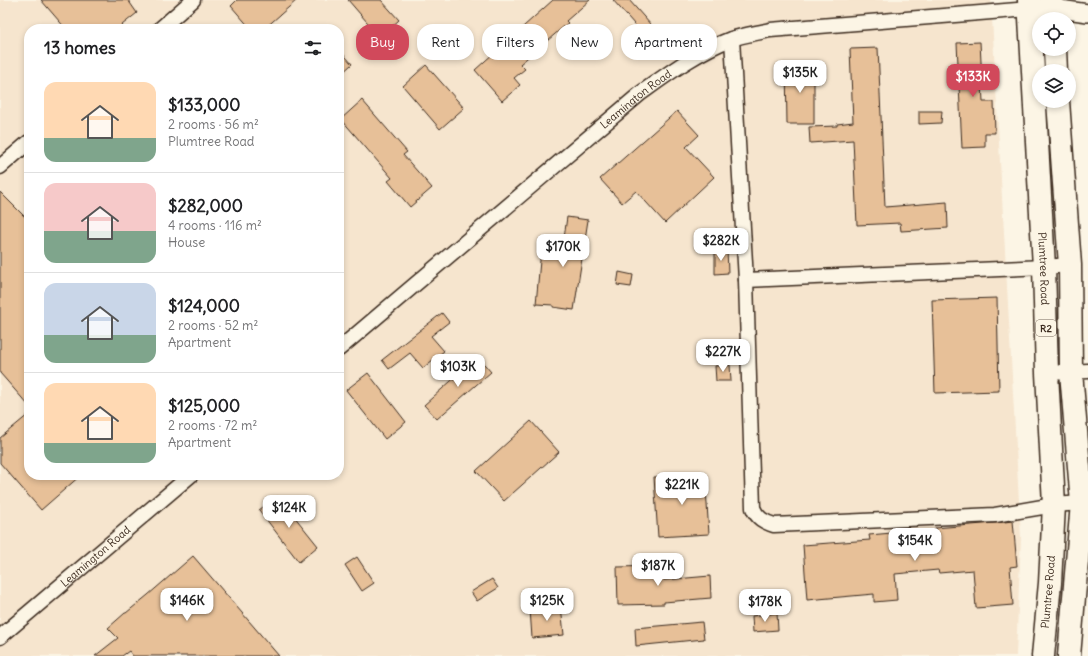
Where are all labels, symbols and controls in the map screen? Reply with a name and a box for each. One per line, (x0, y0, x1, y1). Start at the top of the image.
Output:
map controls (1032, 12, 1076, 108)
button: locate (1032, 12, 1076, 56)
chip: Buy (356, 24, 409, 60)
chip: Rent (417, 24, 474, 60)
chip: Filters (482, 24, 548, 60)
chip: New (556, 24, 613, 60)
chip: Apartment (621, 24, 717, 60)
text: 13 homes (44, 37, 116, 59)
icon: filters (302, 37, 324, 59)
pin: $135K (772, 60, 828, 94)
text: $135K (782, 64, 818, 81)
pin: $133K (945, 64, 1001, 98)
button: layers (1032, 64, 1076, 108)
street label: Leamington Road (597, 66, 674, 132)
text: $133K (956, 68, 990, 85)
text: $133,000 (168, 94, 240, 116)
icon: home (76, 98, 124, 146)
text: 2 rooms · 56 m² (168, 116, 259, 133)
text: Plumtree Road (168, 133, 255, 150)
text: $282,000 (168, 195, 243, 217)
icon: home (76, 199, 124, 247)
text: 4 rooms · 116 m² (168, 217, 262, 234)
pin: $282K (693, 228, 749, 262)
text: $282K (703, 232, 739, 249)
street label: Plumtree Road (1035, 232, 1052, 306)
text: House (168, 234, 205, 251)
pin: $170K (535, 234, 591, 268)
text: $170K (545, 238, 581, 255)
text: $124,000 (168, 295, 240, 317)
icon: home (76, 299, 124, 347)
text: 2 rooms · 52 m² (168, 317, 258, 334)
road number: R2 (1036, 320, 1056, 336)
text: Apartment (168, 334, 231, 351)
pin: $227K (695, 339, 751, 373)
text: $227K (705, 343, 741, 360)
pin: $103K (430, 354, 486, 388)
text: $103K (440, 358, 476, 375)
text: $125,000 (168, 395, 240, 417)
icon: home (76, 399, 124, 447)
text: 2 rooms · 72 m² (168, 417, 257, 434)
text: Apartment (168, 434, 231, 451)
pin: $221K (654, 472, 710, 506)
text: $221K (665, 476, 699, 493)
pin: $124K (261, 495, 317, 529)
text: $124K (272, 499, 306, 516)
street label: Leamington Road (58, 522, 134, 590)
pin: $154K (887, 528, 943, 562)
text: $154K (897, 532, 933, 549)
pin: $187K (630, 553, 686, 587)
street label: Plumtree Road (1038, 554, 1058, 629)
text: $187K (641, 557, 675, 574)
pin: $146K (159, 588, 215, 622)
pin: $125K (519, 588, 575, 622)
pin: $178K (737, 589, 793, 623)
text: $146K (169, 592, 205, 609)
text: $125K (530, 592, 564, 609)
text: $178K (748, 593, 782, 610)

